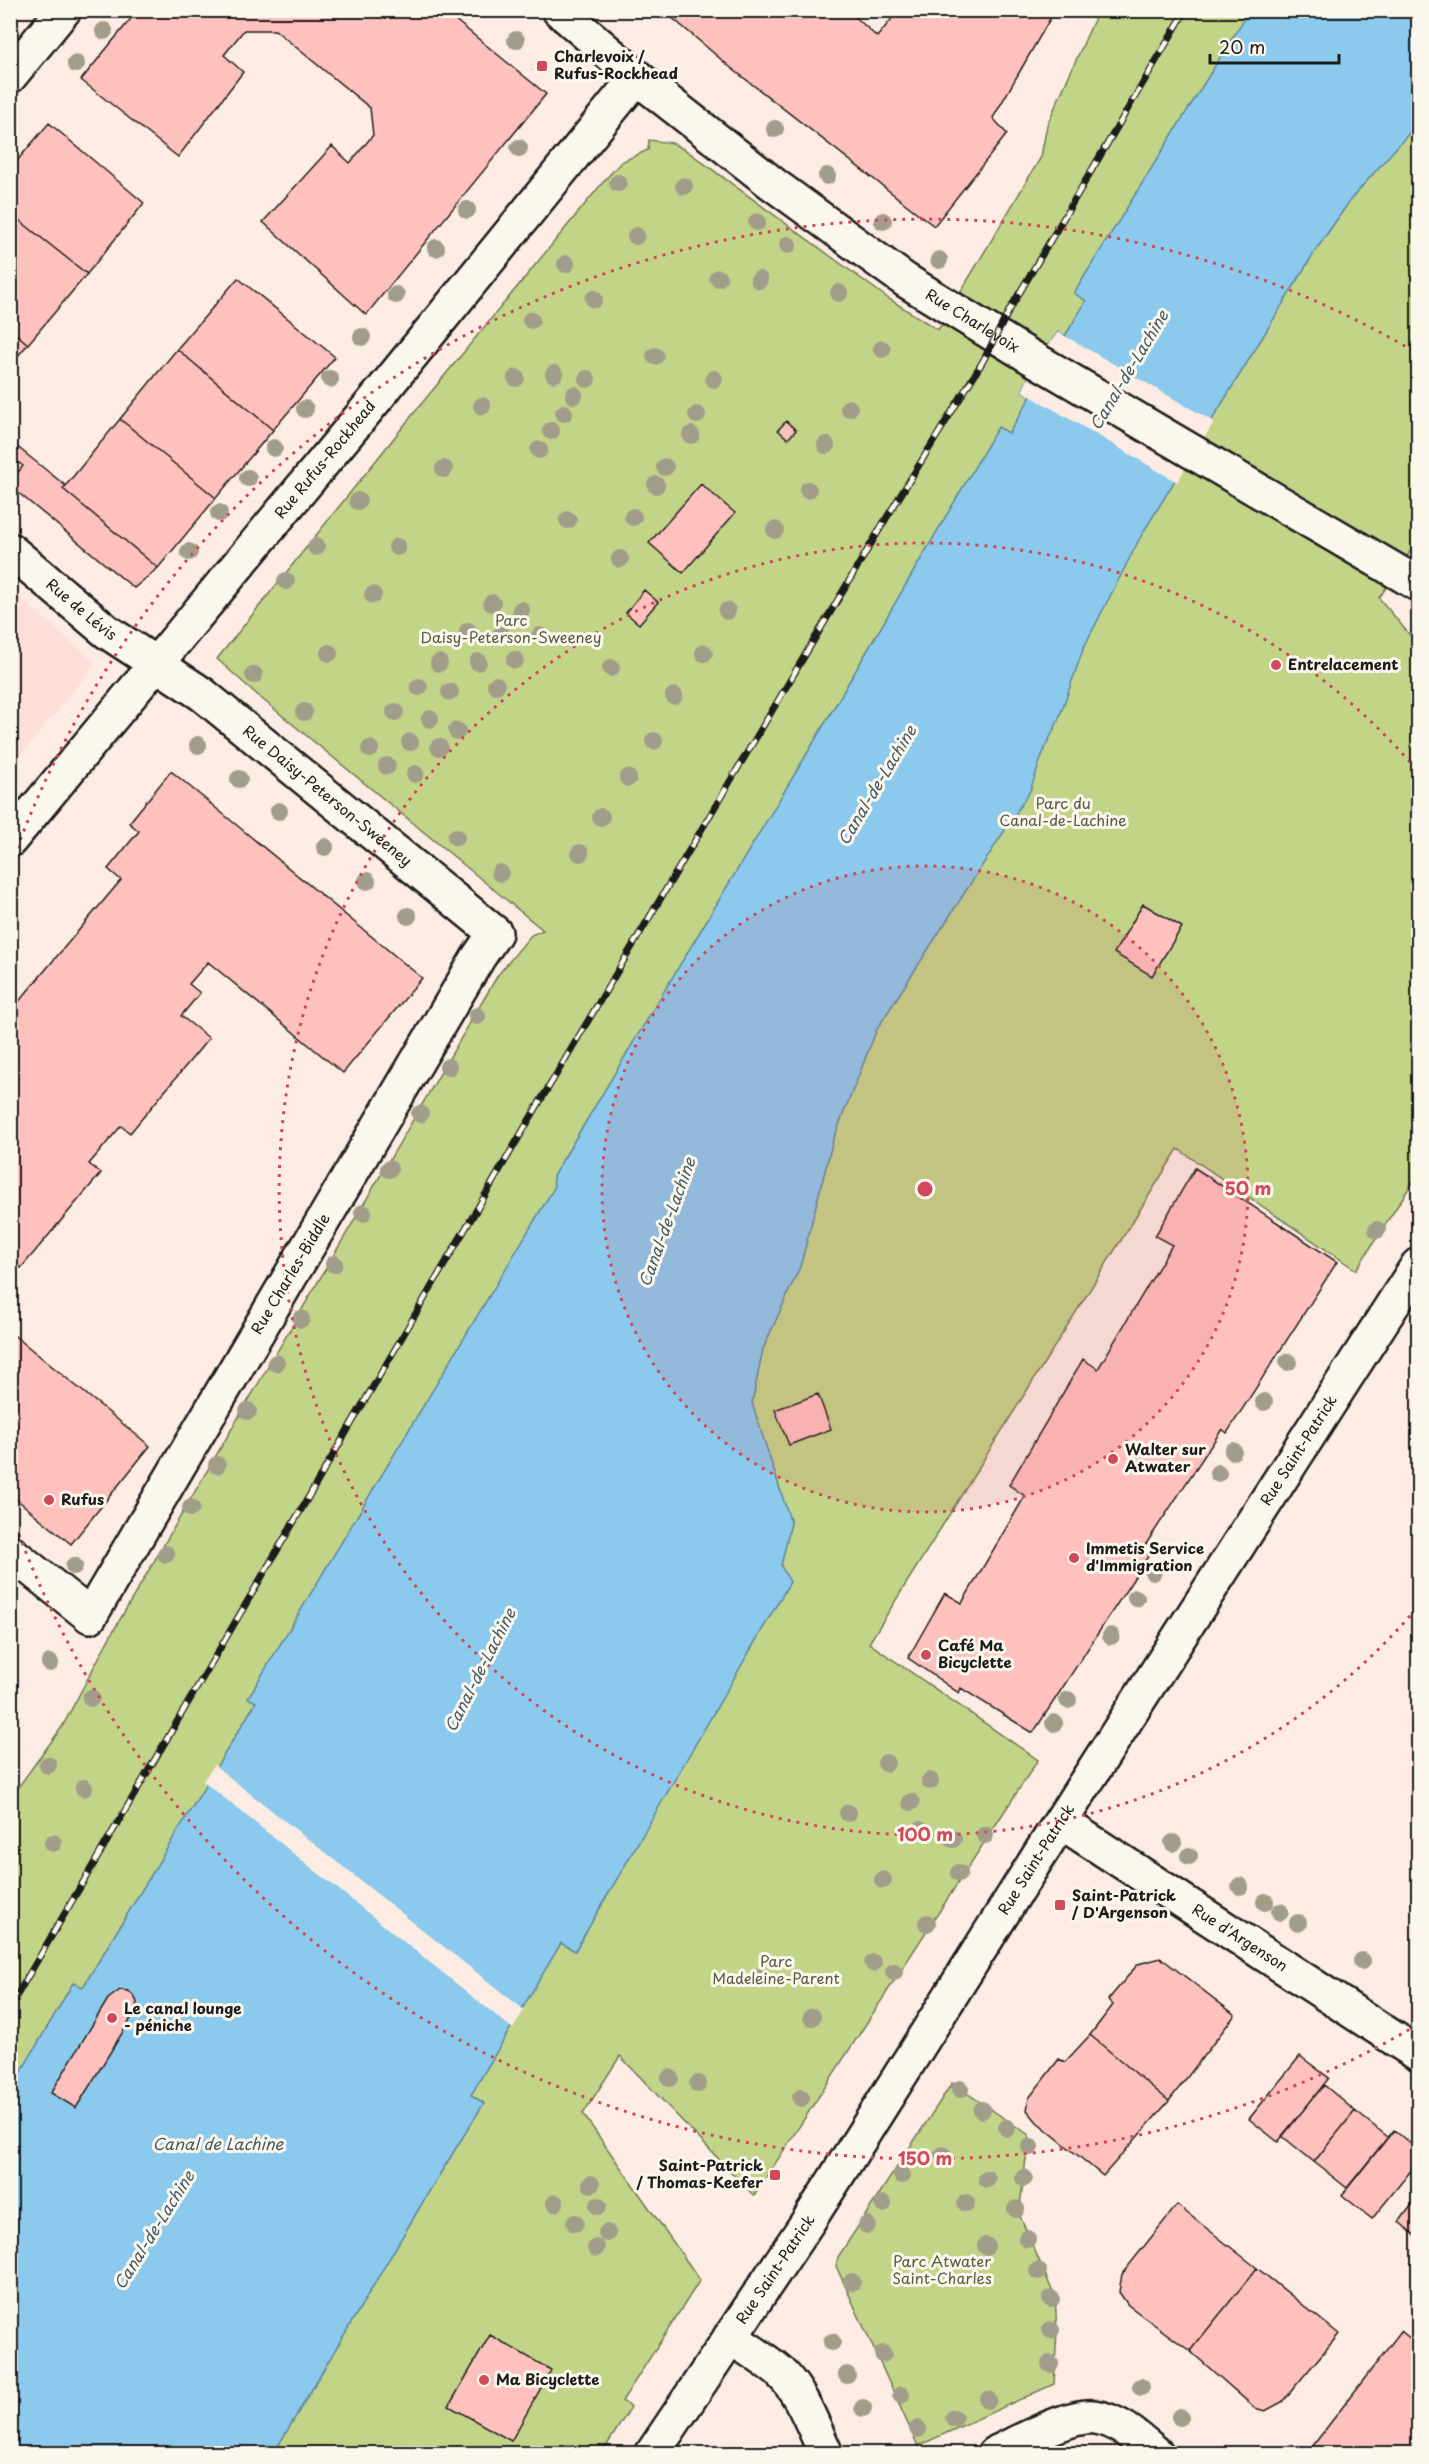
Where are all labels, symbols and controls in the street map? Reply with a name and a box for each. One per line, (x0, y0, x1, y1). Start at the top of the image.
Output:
scale bar (1210, 27, 1339, 65)
text: 20 m (1219, 33, 1265, 60)
place label: Charlevoix / Rufus-Rockhead (554, 44, 678, 84)
marker: Charlevoix / Rufus-Rockhead (535, 59, 549, 73)
street label: Rue Charlevoix (922, 282, 1025, 358)
water label: Canal-de-Lachine (1083, 304, 1174, 434)
street label: Rue Rufus-Rockhead (268, 394, 380, 523)
street label: Rue de Lévis (42, 572, 122, 645)
park label: Parc Daisy-Peterson-Sweeney (420, 608, 602, 648)
place label: Entrelacement (1288, 652, 1399, 675)
marker: Entrelacement (1269, 658, 1283, 672)
street label: Rue Daisy-Peterson-Sweeney (239, 719, 418, 871)
water label: Canal-de-Lachine (831, 719, 922, 849)
park label: Parc du Canal-de-Lachine (999, 791, 1127, 831)
water label: Canal-de-Lachine (632, 1153, 701, 1290)
text: 50 m (1225, 1174, 1271, 1201)
centre of rings (915, 1179, 935, 1199)
street label: Rue Charles-Biddle (244, 1208, 335, 1338)
street label: Rue Saint-Patrick (1254, 1390, 1342, 1510)
place label: Walter sur Atwater (1125, 1437, 1206, 1477)
marker: Walter sur Atwater (1106, 1452, 1120, 1466)
place label: Rufus (61, 1487, 104, 1510)
marker: Rufus (42, 1493, 56, 1507)
place label: Immetis Service d'Immigration (1086, 1536, 1204, 1576)
marker: Immetis Service d'Immigration (1067, 1551, 1081, 1565)
water label: Canal-de-Lachine (438, 1603, 521, 1736)
place label: Café Ma Bicyclette (938, 1633, 1012, 1673)
marker: Café Ma Bicyclette (919, 1648, 933, 1662)
street label: Rue Saint-Patrick (991, 1799, 1079, 1919)
text: 100 m (897, 1820, 953, 1847)
place label: Saint-Patrick / D'Argenson (1071, 1883, 1176, 1923)
street label: Rue d'Argenson (1188, 1897, 1293, 1976)
marker: Saint-Patrick / D'Argenson (1053, 1898, 1067, 1912)
park label: Parc Madeleine-Parent (712, 1949, 840, 1989)
place label: Le canal lounge - péniche (124, 1996, 242, 2036)
marker: Le canal lounge - péniche (105, 2011, 119, 2025)
water label: Canal de Lachine (152, 2131, 285, 2155)
text: 150 m (898, 2144, 952, 2171)
place label: Saint-Patrick / Thomas-Keefer (636, 2153, 763, 2193)
water label: Canal-de-Lachine (107, 2165, 200, 2294)
marker: Saint-Patrick / Thomas-Keefer (768, 2168, 782, 2182)
street label: Rue Saint-Patrick (729, 2209, 819, 2328)
park label: Parc Atwater Saint-Charles (892, 2249, 992, 2289)
place label: Ma Bicyclette (496, 2367, 599, 2390)
marker: Ma Bicyclette (477, 2373, 491, 2387)

